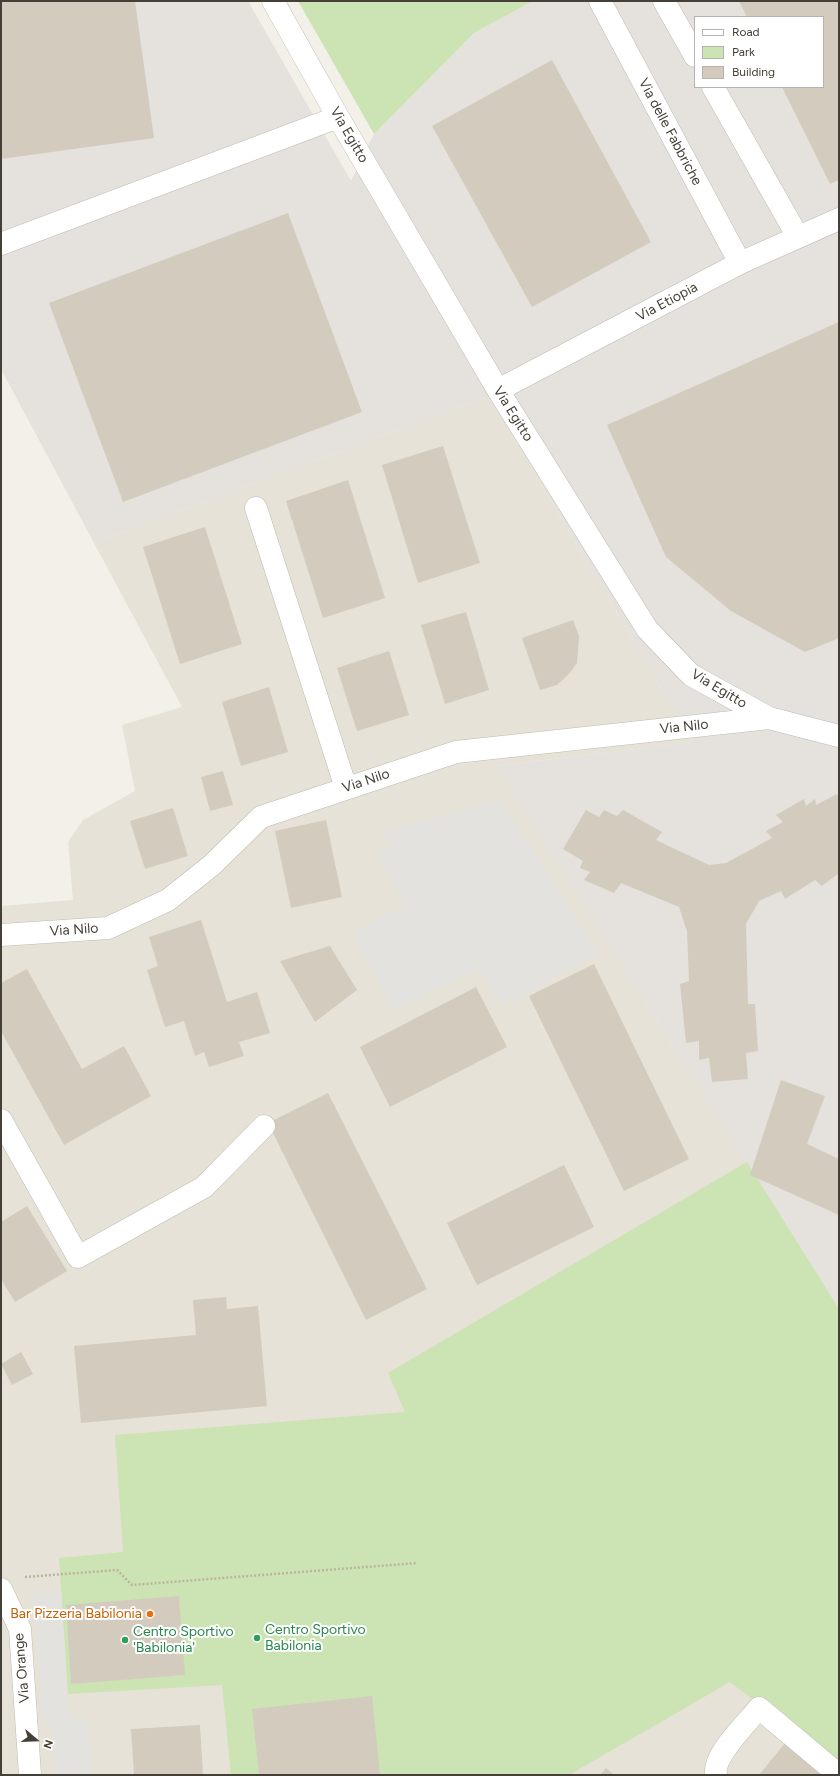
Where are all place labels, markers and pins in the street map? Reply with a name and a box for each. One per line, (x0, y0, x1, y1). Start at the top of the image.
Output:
place label: Bar Pizzeria Babilonia (10, 1606, 142, 1622)
marker: Bar Pizzeria Babilonia (145, 1609, 155, 1619)
place label: Centro Sportivo Babilonia (265, 1622, 366, 1654)
place label: Centro Sportivo 'Babilonia' (133, 1624, 234, 1656)
marker: Centro Sportivo Babilonia (252, 1633, 262, 1643)
marker: Centro Sportivo 'Babilonia' (120, 1635, 130, 1645)

